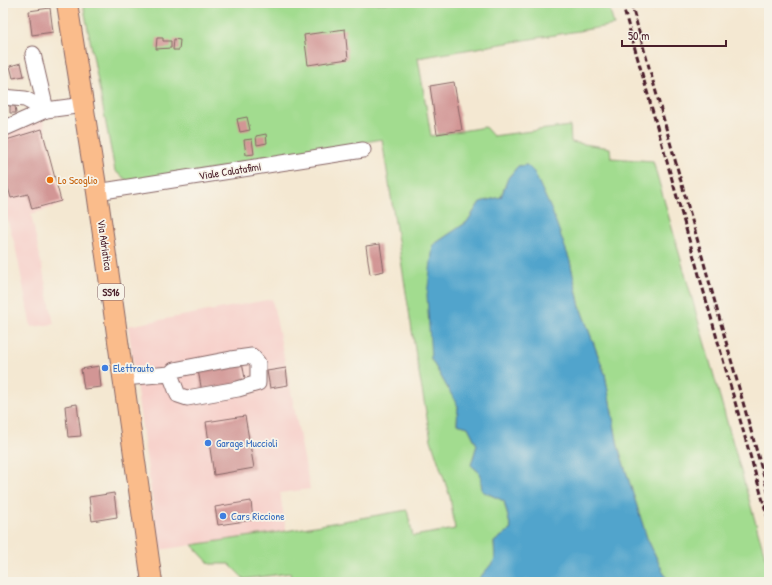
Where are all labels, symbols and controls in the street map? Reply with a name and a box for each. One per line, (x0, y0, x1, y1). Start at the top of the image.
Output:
scale bar (622, 22, 726, 48)
text: 50 m (628, 27, 649, 44)
street label: Viale Calatafimi (198, 159, 262, 183)
place label: Lo Scoglio (58, 173, 98, 187)
marker: Lo Scoglio (45, 175, 55, 185)
street label: Via Adriatica (95, 219, 116, 272)
road number: SS16 (98, 284, 124, 300)
place label: Elettrauto (113, 361, 154, 375)
marker: Elettrauto (100, 363, 110, 373)
place label: Garage Muccioli (216, 436, 278, 450)
marker: Garage Muccioli (203, 438, 213, 448)
place label: Cars Riccione (231, 509, 285, 523)
marker: Cars Riccione (218, 511, 228, 521)

